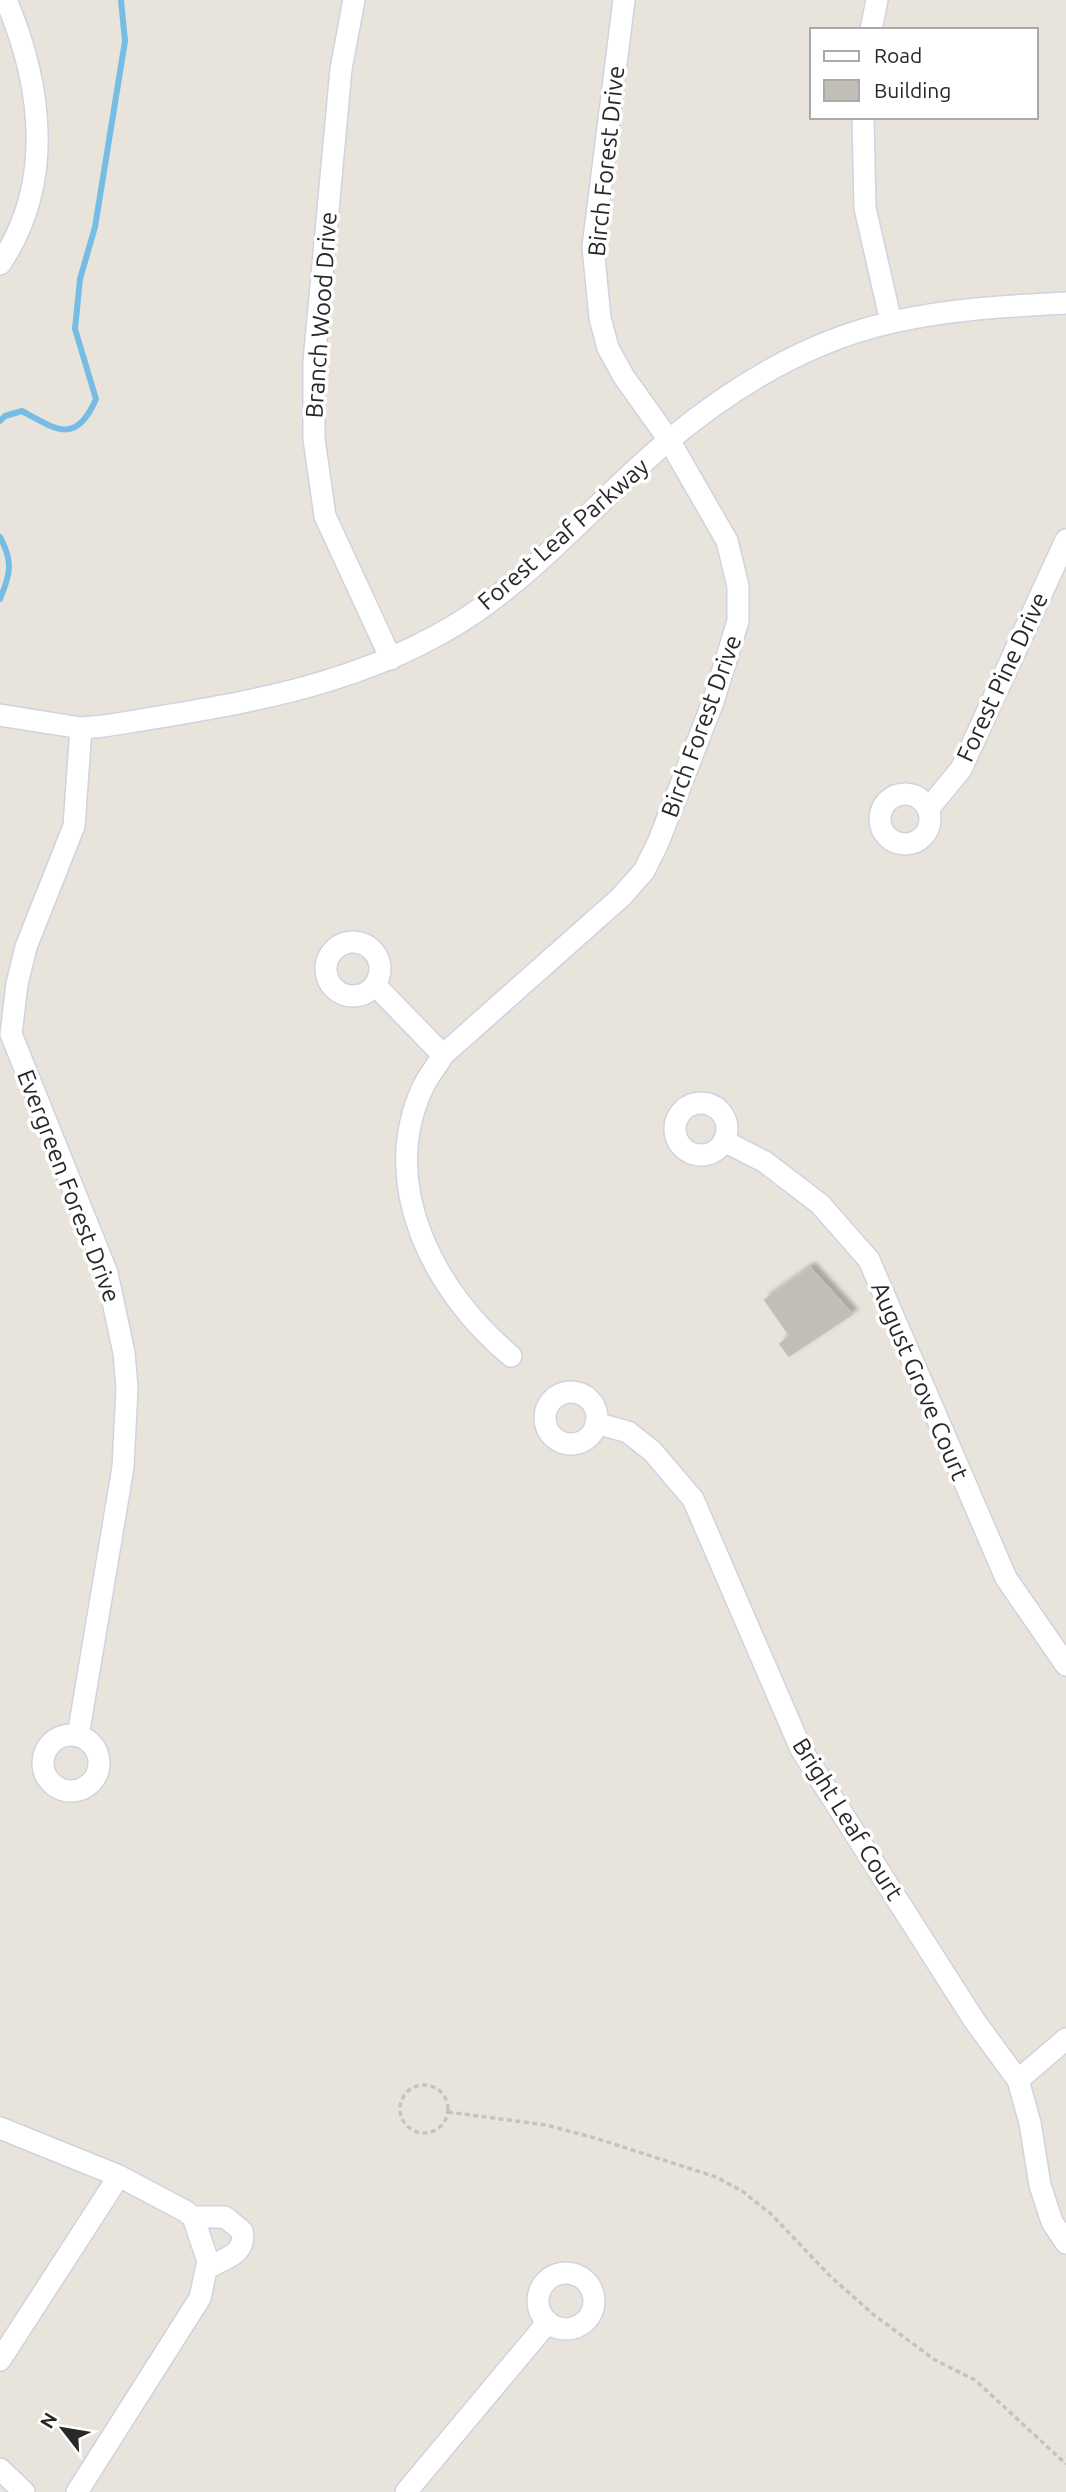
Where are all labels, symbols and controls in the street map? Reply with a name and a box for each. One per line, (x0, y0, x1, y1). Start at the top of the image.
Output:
legend (810, 28, 1038, 119)
text: Road (874, 43, 922, 67)
street label: Birch Forest Drive (583, 64, 629, 258)
text: Building (874, 78, 951, 102)
street label: Branch Wood Drive (300, 211, 342, 419)
street label: Forest Leaf Parkway (472, 452, 654, 615)
street label: Forest Pine Drive (951, 588, 1053, 766)
street label: Birch Forest Drive (656, 631, 746, 821)
street label: Evergreen Forest Drive (12, 1066, 126, 1306)
street label: August Grove Court (866, 1278, 974, 1485)
street label: Bright Leaf Court (787, 1733, 909, 1906)
north arrow (28, 2394, 98, 2464)
text: N (35, 2408, 62, 2432)

